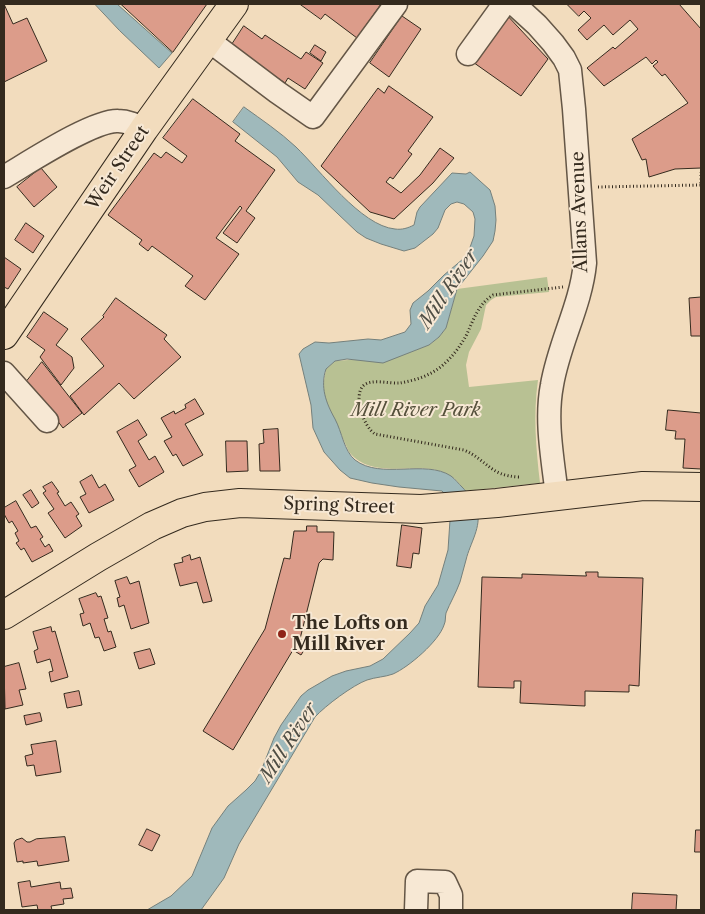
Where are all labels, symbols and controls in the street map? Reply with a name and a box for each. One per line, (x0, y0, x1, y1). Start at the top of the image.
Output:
street label: Weir Street (82, 122, 154, 214)
street label: Allans Avenue (567, 151, 593, 273)
water label: Mill River (414, 245, 484, 333)
park label: Mill River Park (351, 400, 481, 422)
street label: Spring Street (283, 493, 395, 519)
place label: The Lofts on Mill River (292, 613, 408, 656)
marker: The Lofts on Mill River (276, 628, 288, 640)
water label: Mill River (255, 699, 323, 787)

